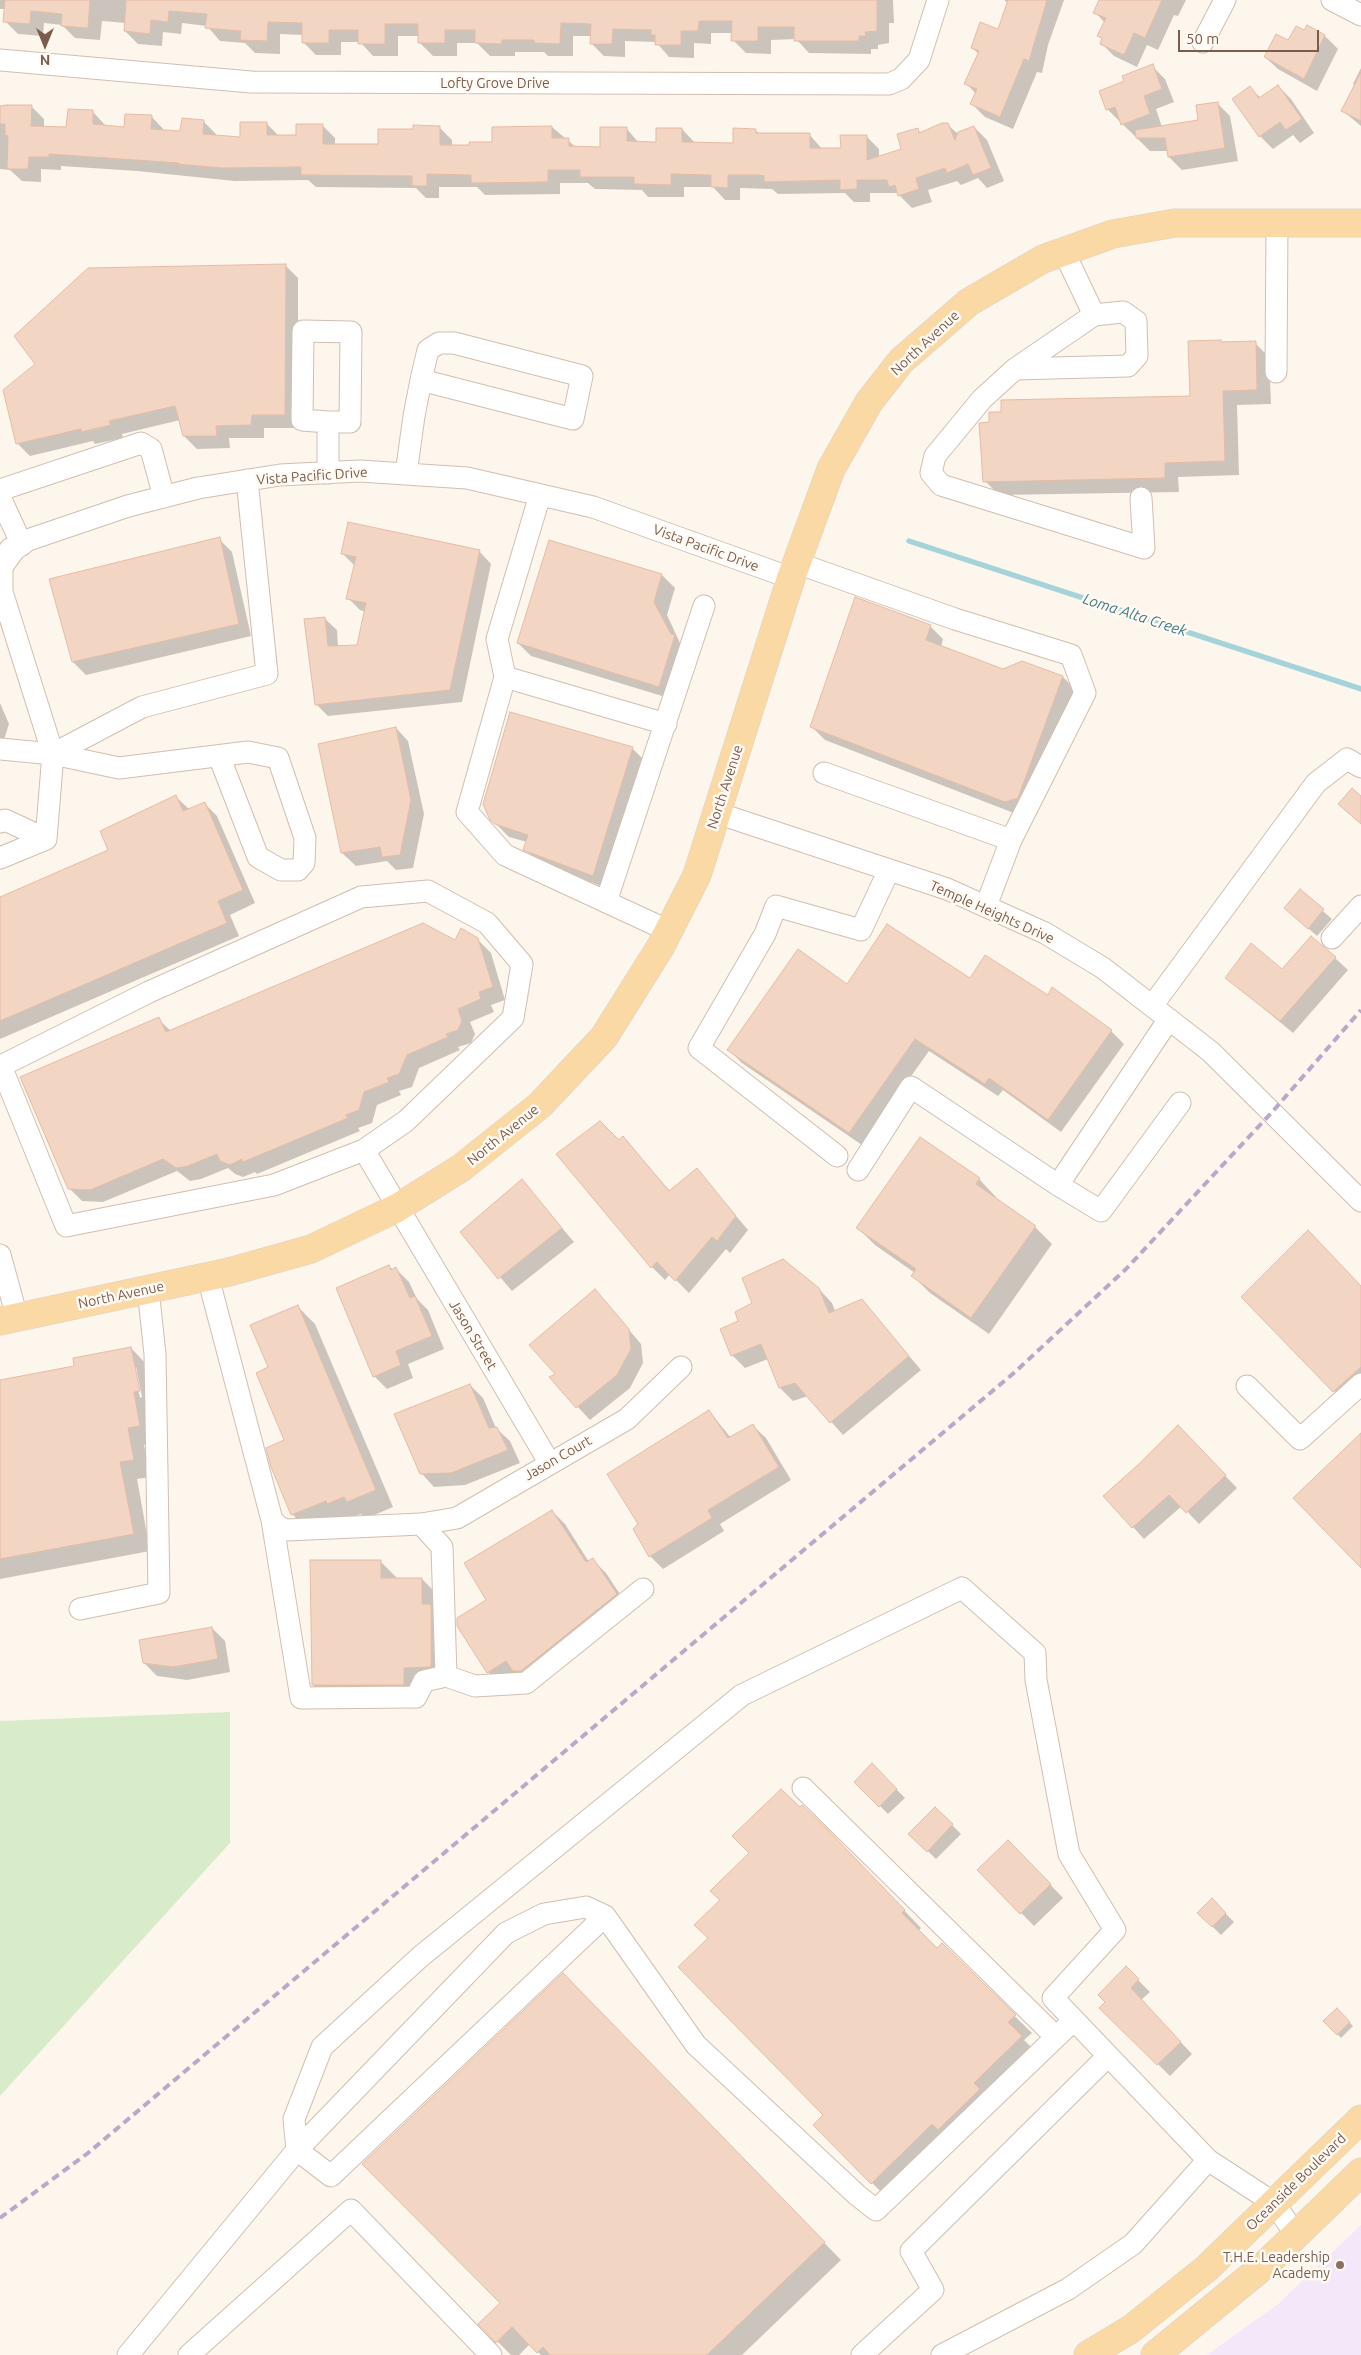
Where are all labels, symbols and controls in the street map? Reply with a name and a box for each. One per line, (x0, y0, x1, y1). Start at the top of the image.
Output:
north arrow (20, 20, 70, 70)
scale bar (1181, 20, 1322, 52)
text: 50 m (1186, 30, 1219, 47)
text: N (40, 52, 50, 68)
street label: Lofty Grove Drive (440, 75, 550, 91)
street label: North Avenue (887, 307, 963, 379)
street label: Vista Pacific Drive (256, 464, 368, 488)
street label: Vista Pacific Drive (651, 521, 761, 575)
water label: Loma Alta Creek (1081, 590, 1189, 640)
street label: North Avenue (704, 743, 746, 831)
street label: Temple Heights Drive (927, 877, 1057, 947)
street label: North Avenue (464, 1101, 542, 1169)
street label: North Avenue (77, 1278, 165, 1312)
street label: Jason Street (446, 1297, 500, 1373)
street label: Jason Court (521, 1432, 595, 1484)
street label: Oceanside Boulevard (1242, 2130, 1350, 2234)
place label: T.H.E. Leadership Academy (1223, 2249, 1330, 2282)
marker: T.H.E. Leadership Academy (1334, 2259, 1346, 2271)

